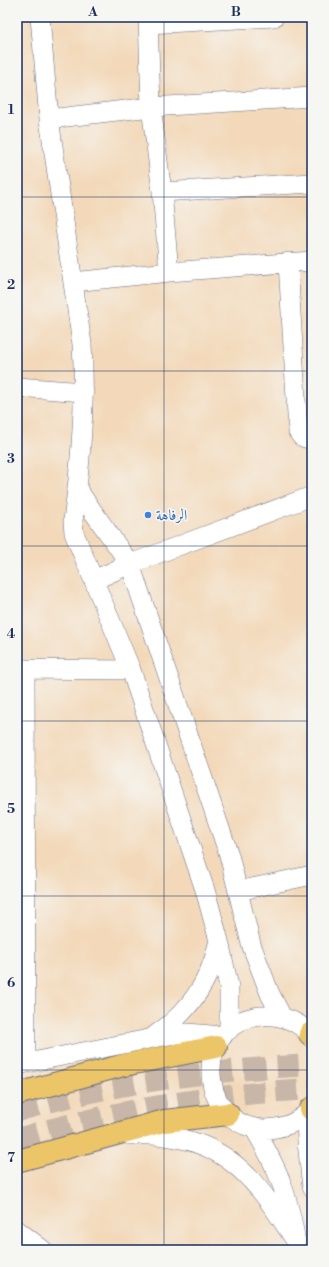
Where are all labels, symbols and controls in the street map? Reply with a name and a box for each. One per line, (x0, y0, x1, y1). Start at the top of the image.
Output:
text: A (87, 4, 98, 20)
text: B (231, 4, 241, 20)
text: 1 (8, 102, 15, 118)
text: 2 (7, 277, 15, 293)
text: 3 (7, 451, 15, 467)
place label: الرفاهة (156, 506, 187, 525)
marker: الرفاهة (143, 510, 153, 520)
text: 4 (7, 626, 16, 642)
text: 5 (7, 801, 15, 817)
text: 6 (7, 975, 15, 991)
text: 7 (7, 1150, 15, 1166)

